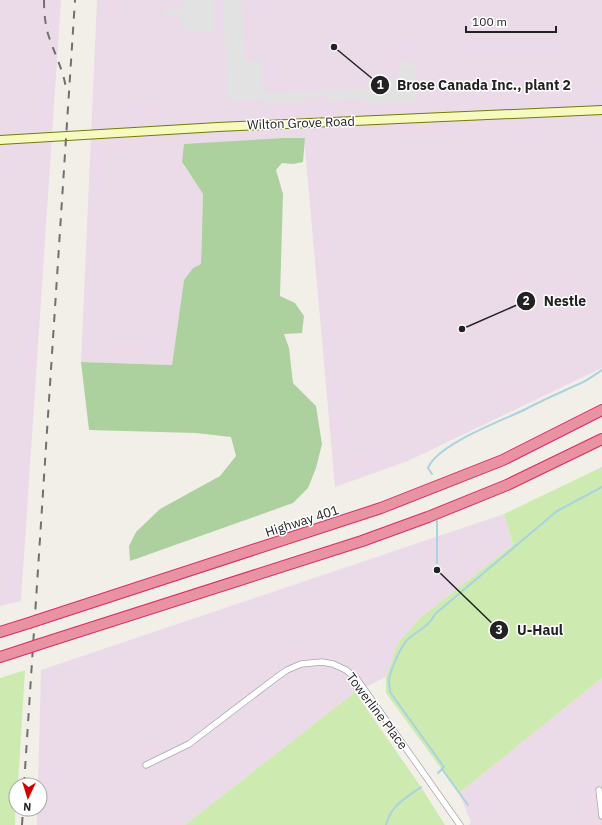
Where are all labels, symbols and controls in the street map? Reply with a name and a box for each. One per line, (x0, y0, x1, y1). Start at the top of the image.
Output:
scale bar (466, 8, 556, 34)
text: 100 m (472, 14, 507, 29)
callout: Brose Canada Inc., plant 2 (370, 72, 579, 98)
text: Brose Canada Inc., plant 2 (397, 76, 571, 94)
text: 1 (376, 77, 384, 92)
street label: Wilton Grove Road (247, 113, 355, 133)
callout: Nestle (516, 288, 594, 314)
text: Nestle (544, 292, 586, 310)
text: 2 (522, 293, 530, 308)
street label: Highway 401 (263, 501, 341, 541)
callout: U-Haul (489, 617, 571, 643)
text: U-Haul (517, 621, 563, 639)
text: 3 (495, 622, 503, 637)
street label: Towerline Place (343, 669, 411, 753)
north arrow (8, 777, 48, 817)
text: N (23, 800, 32, 814)

